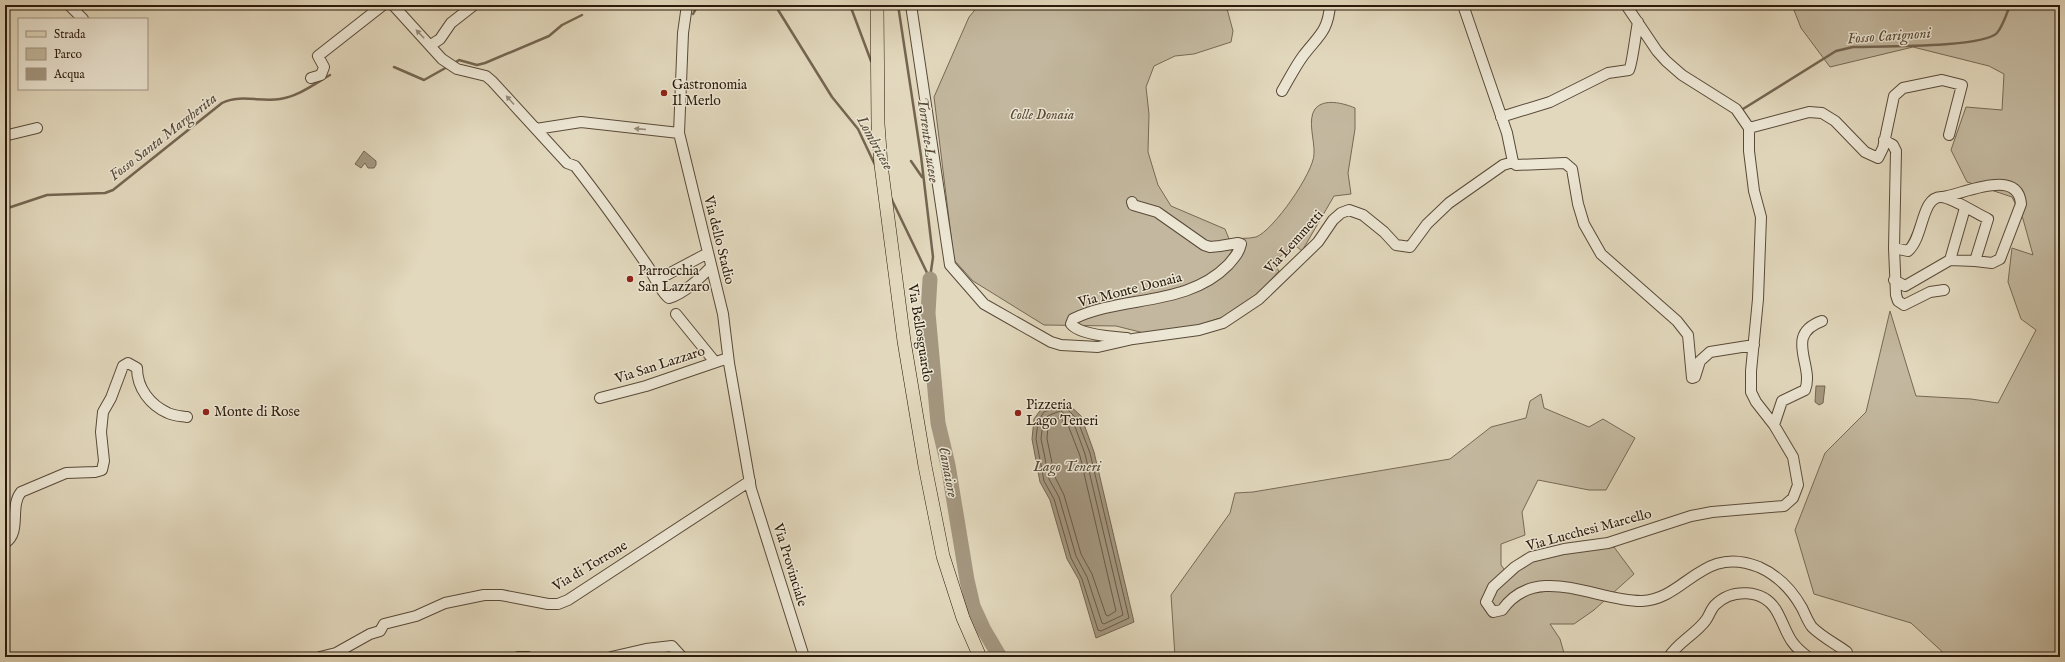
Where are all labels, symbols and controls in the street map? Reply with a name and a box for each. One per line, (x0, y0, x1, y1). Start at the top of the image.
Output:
legend (18, 18, 148, 90)
water label: Fosso Carignoni (1847, 23, 1933, 49)
text: Strada (54, 27, 86, 42)
one-way arrow (415, 29, 425, 39)
text: Parco (54, 47, 83, 62)
text: Acqua (53, 67, 85, 83)
place label: Gastronomia Il Merlo (672, 76, 748, 110)
marker: Gastronomia Il Merlo (659, 88, 669, 98)
water label: Fosso Santa Margherita (105, 89, 222, 186)
one-way arrow (505, 95, 515, 105)
water label: Torrente Lucese (913, 96, 943, 184)
park label: Colle Donaia (1010, 106, 1074, 124)
water label: Lombricese (852, 111, 898, 174)
one-way arrow (634, 126, 646, 132)
street label: Via dello Stadio (699, 193, 739, 287)
street label: Via Lemmetti (1260, 206, 1328, 278)
place label: Parrocchia San Lazzaro (638, 262, 710, 296)
street label: Via Monte Donaia (1075, 268, 1185, 312)
marker: Parrocchia San Lazzaro (625, 274, 635, 284)
street label: Via Bellosguardo (903, 282, 937, 384)
street label: Via San Lazzaro (612, 342, 708, 388)
place label: Pizzeria Lago Teneri (1026, 396, 1099, 430)
place label: Monte di Rose (214, 403, 301, 421)
marker: Monte di Rose (201, 407, 211, 417)
marker: Pizzeria Lago Teneri (1013, 408, 1023, 418)
water label: Camaiore (934, 445, 962, 499)
water label: Lago Teneri (1032, 457, 1102, 477)
street label: Via Lucchesi Marcello (1524, 505, 1654, 556)
street label: Via Provinciale (769, 520, 811, 609)
street label: Via di Torrone (548, 536, 631, 596)

